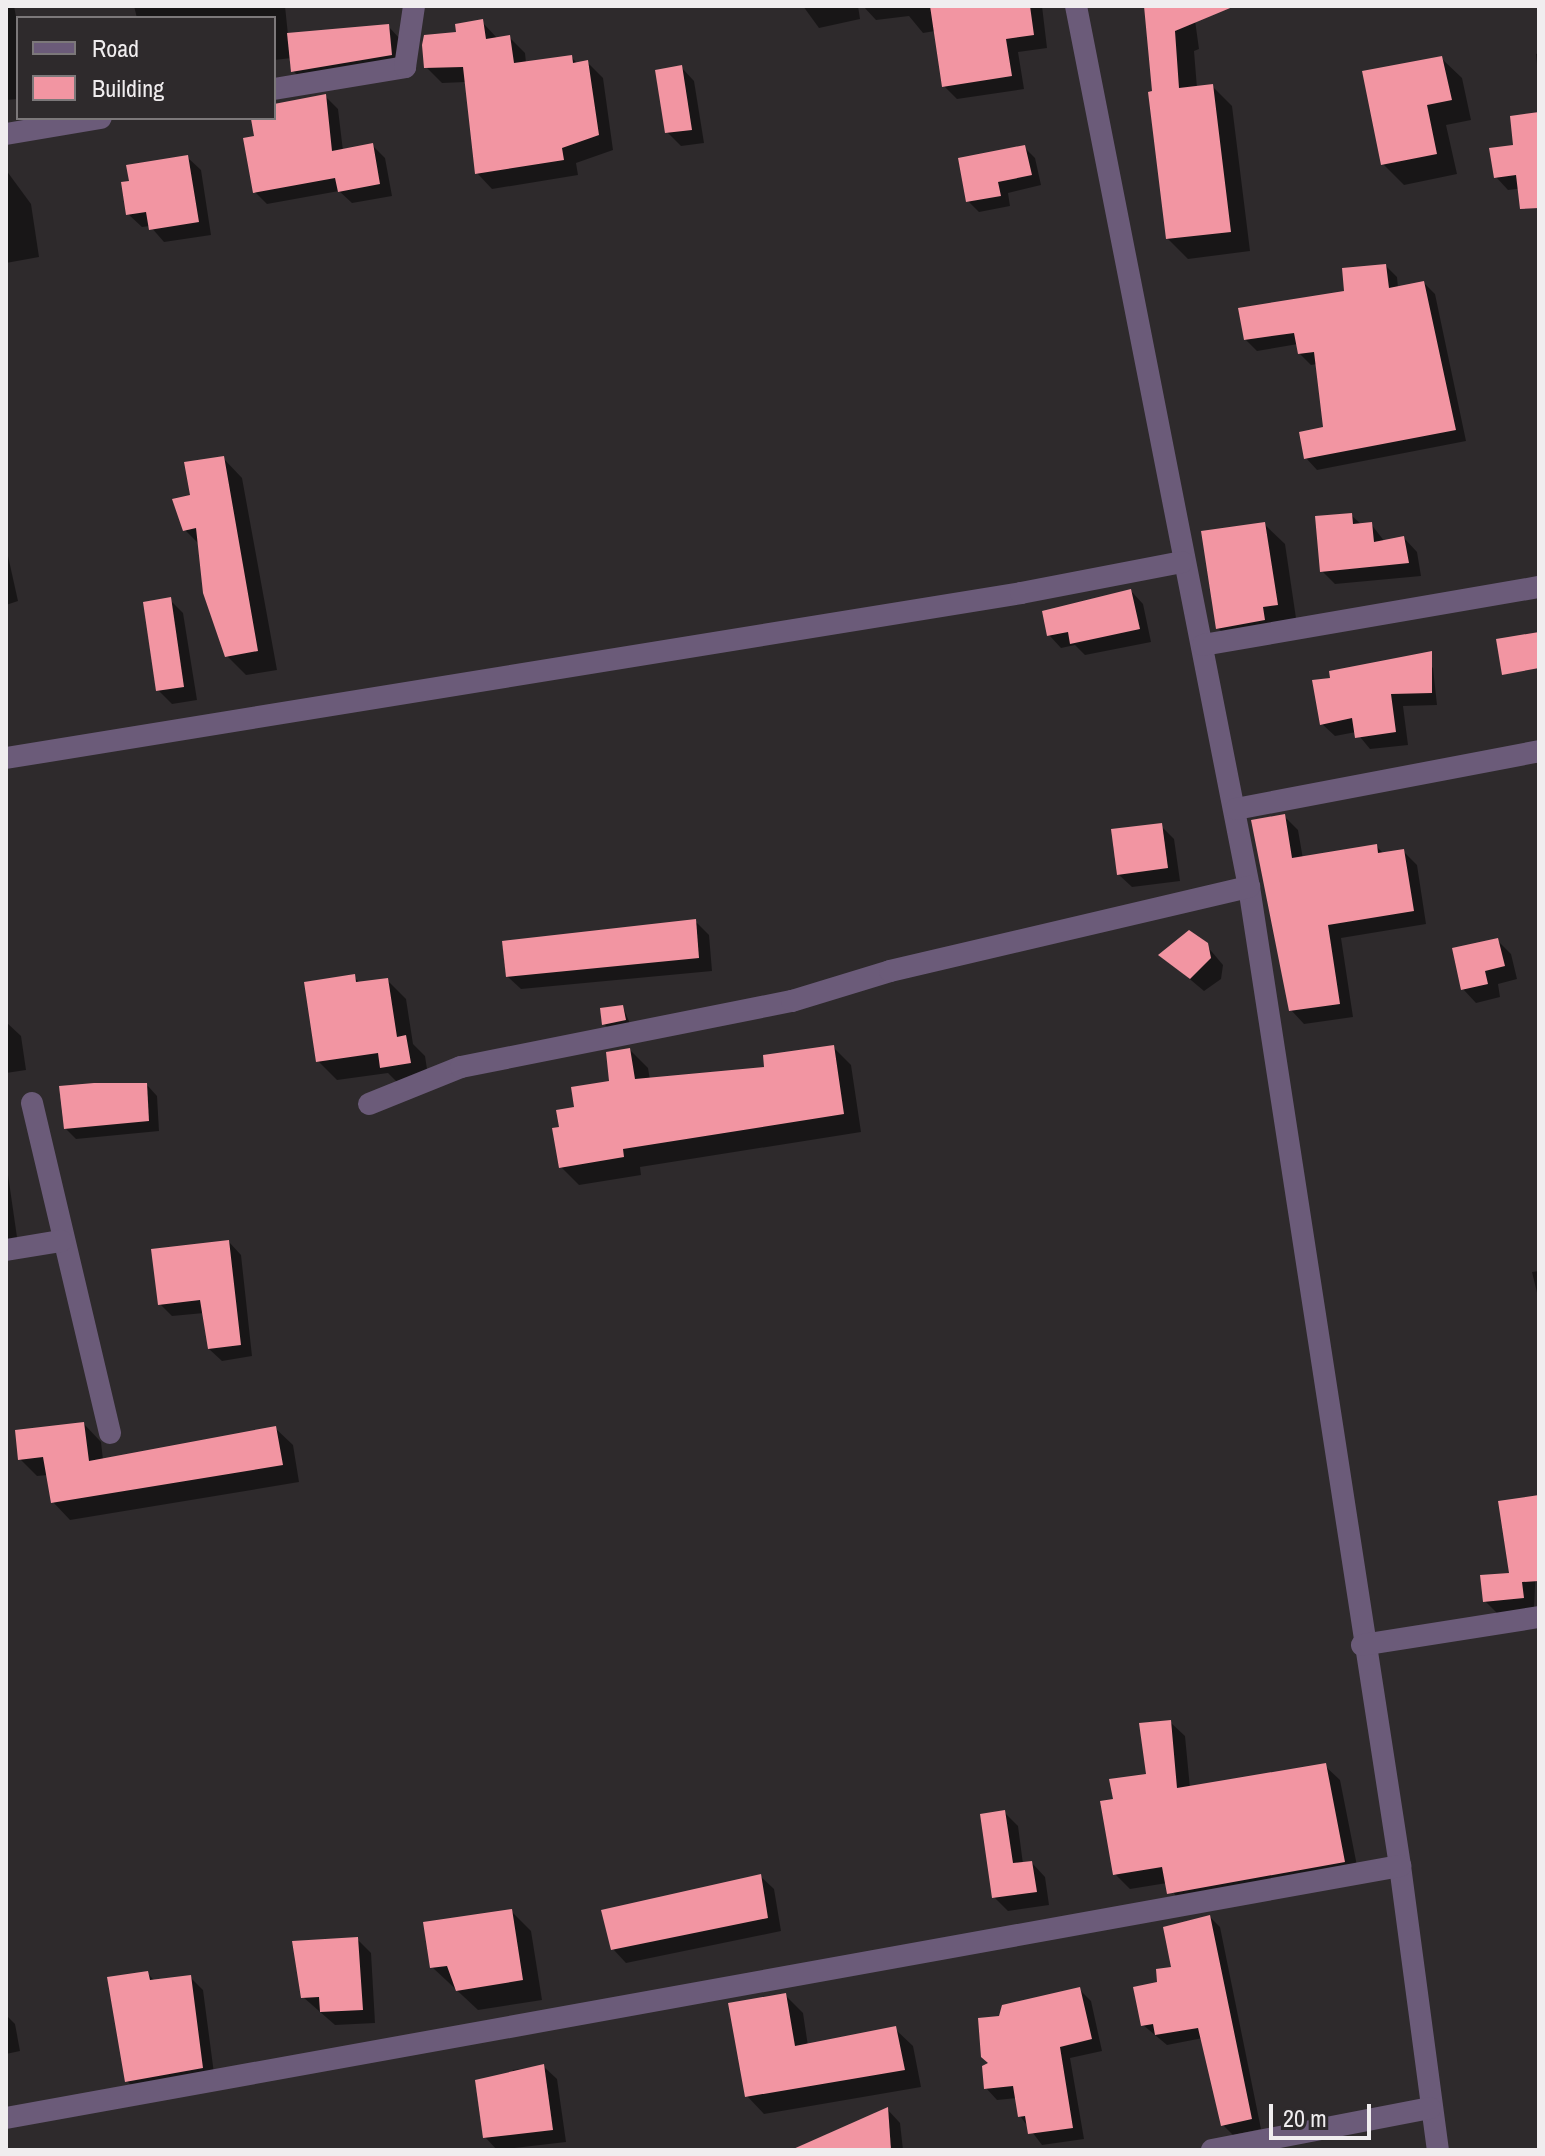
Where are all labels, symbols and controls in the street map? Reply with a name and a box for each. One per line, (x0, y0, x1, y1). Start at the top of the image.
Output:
legend (16, 16, 276, 120)
text: Road (92, 32, 139, 64)
text: Building (92, 72, 164, 104)
scale bar (1273, 2088, 1375, 2138)
text: 20 m (1283, 2102, 1327, 2134)

